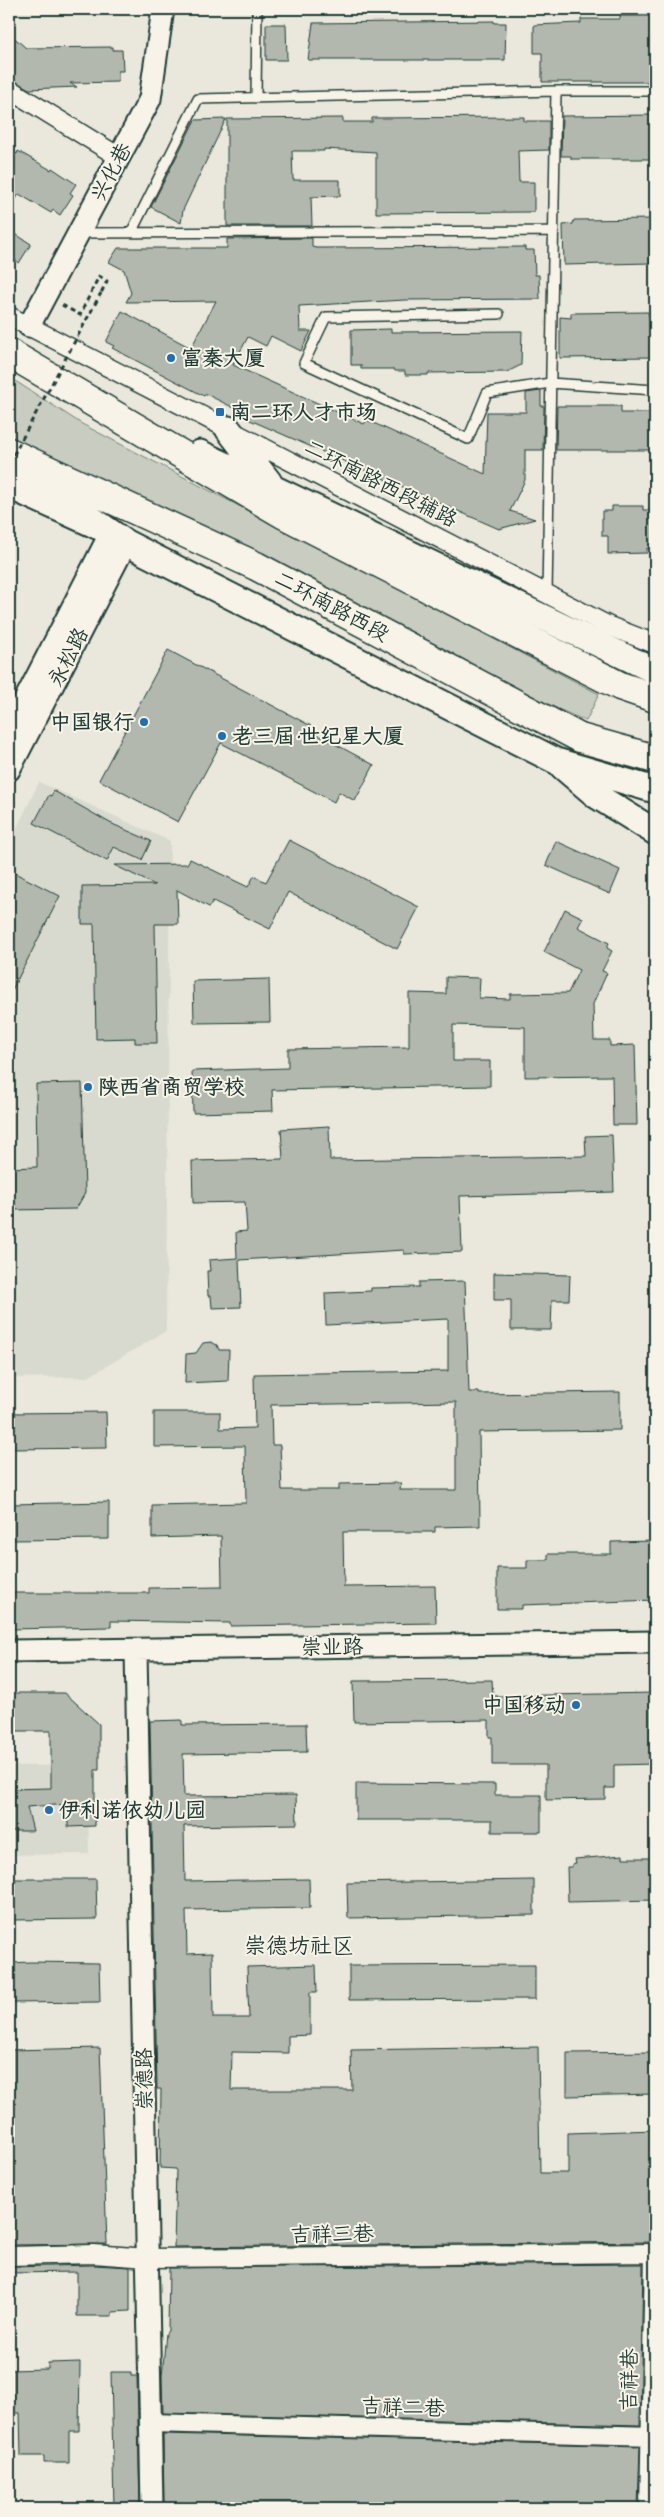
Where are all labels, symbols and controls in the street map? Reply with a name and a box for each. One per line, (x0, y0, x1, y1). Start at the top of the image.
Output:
street label: 兴化巷 (85, 138, 137, 206)
place label: 富秦大厦 (181, 345, 265, 371)
marker: 富秦大厦 (165, 352, 177, 364)
place label: 南二环人才市场 (230, 399, 377, 425)
marker: 南二环人才市场 (214, 406, 226, 418)
street label: 二环南路西段辅路 (300, 433, 462, 533)
street label: 二环南路西段 (270, 565, 394, 647)
street label: 永松路 (42, 623, 94, 691)
place label: 中国银行 (50, 709, 134, 735)
marker: 中国银行 (138, 716, 150, 728)
place label: 老三届·世纪星大厦 (232, 723, 404, 749)
marker: 老三届·世纪星大厦 (216, 730, 228, 742)
place label: 陕西省商贸学校 (98, 1074, 245, 1100)
marker: 陕西省商贸学校 (82, 1081, 94, 1093)
street label: 崇业路 (300, 1633, 364, 1661)
place label: 中国移动 (482, 1692, 566, 1718)
marker: 中国移动 (570, 1699, 582, 1711)
place label: 伊利诺依幼儿园 (59, 1797, 206, 1823)
marker: 伊利诺依幼儿园 (43, 1804, 55, 1816)
district label: 崇德坊社区 (244, 1932, 354, 1960)
street label: 崇德路 (130, 2047, 158, 2111)
street label: 吉祥三巷 (290, 2220, 374, 2248)
street label: 吉祥巷 (615, 2348, 643, 2412)
street label: 吉祥二巷 (361, 2393, 445, 2421)

